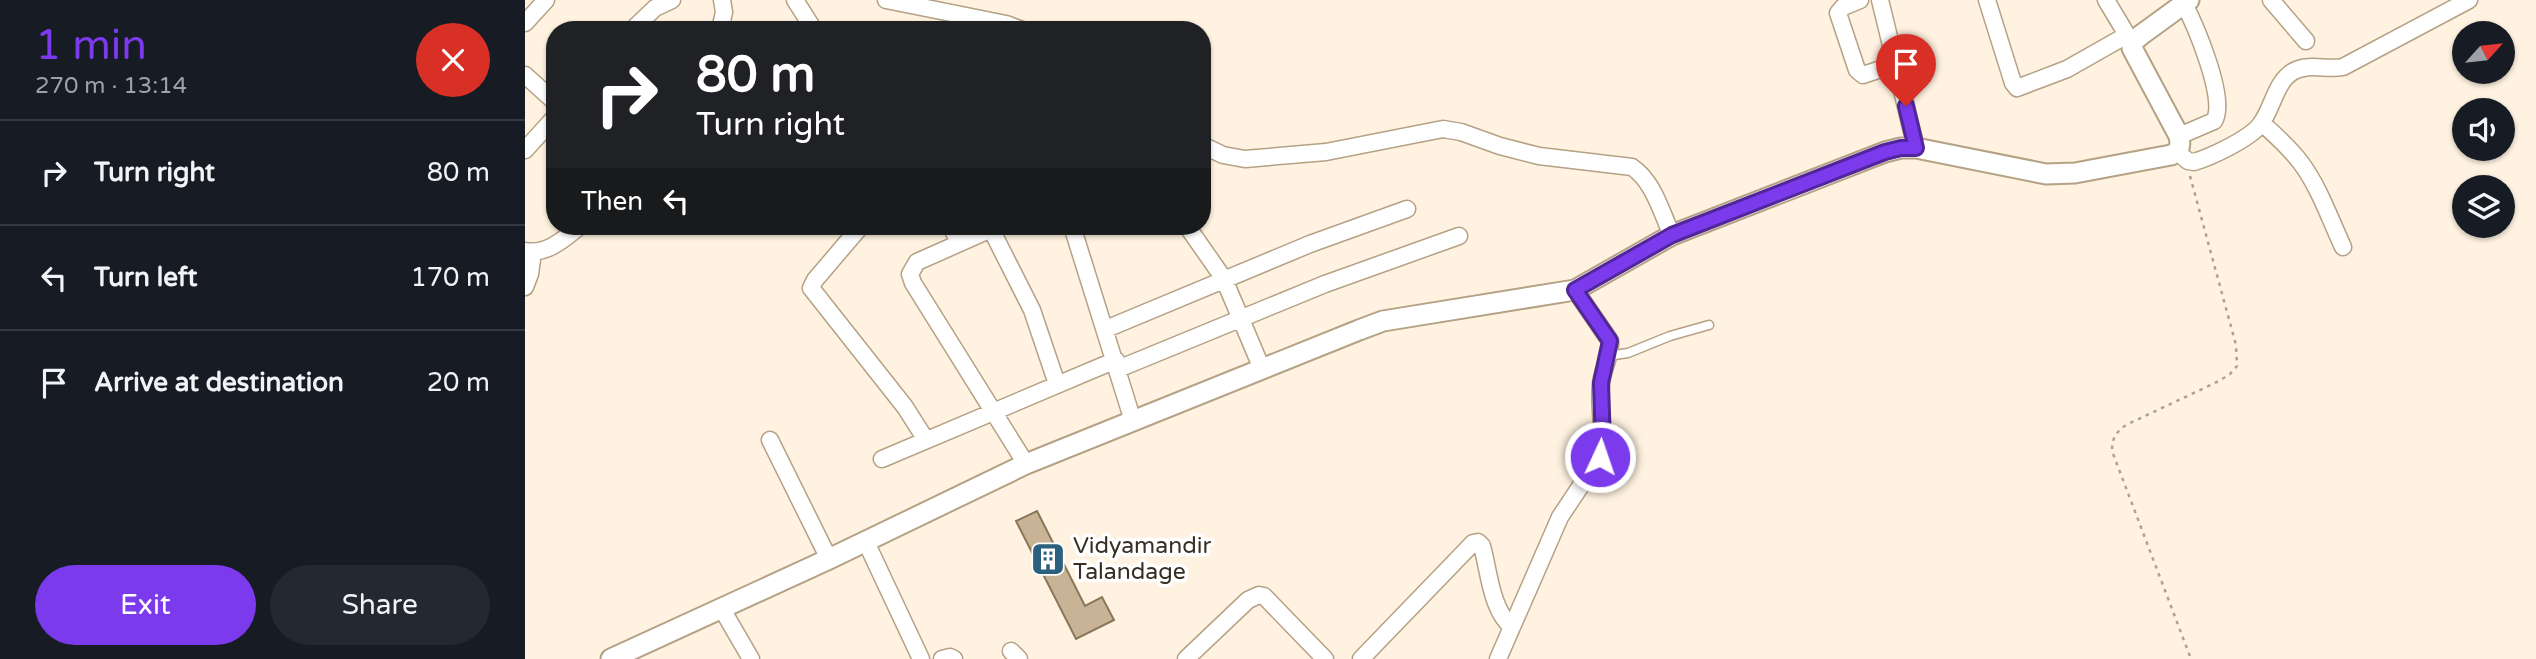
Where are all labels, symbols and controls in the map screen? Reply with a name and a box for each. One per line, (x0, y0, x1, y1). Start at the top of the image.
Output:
text: 1 min (35, 20, 147, 71)
north arrow (2452, 21, 2515, 84)
map controls (2452, 21, 2515, 238)
button: close (416, 23, 490, 97)
pin (1876, 34, 1936, 106)
icon: arrive (1887, 45, 1925, 83)
text: 80 m (696, 46, 815, 105)
icon: right (581, 49, 672, 140)
text: 270 m · 13:14 (35, 72, 187, 100)
button: sound (2452, 98, 2515, 161)
text: Turn right (696, 106, 845, 144)
icon: right (35, 154, 73, 192)
text: Turn right (94, 157, 215, 188)
text: 80 m (427, 157, 490, 188)
button: layers (2452, 175, 2515, 238)
icon: left (657, 182, 695, 220)
text: Then (581, 186, 643, 217)
icon: left (35, 259, 73, 297)
text: Turn left (94, 262, 197, 293)
text: 170 m (410, 262, 490, 293)
icon: arrive (35, 364, 73, 402)
text: Arrive at destination (94, 367, 344, 398)
text: 20 m (427, 367, 490, 398)
position arrow (1563, 420, 1637, 494)
place label: Vidyamandir Talandage (1073, 532, 1211, 586)
building icon: Vidyamandir Talandage (1029, 540, 1067, 578)
button: Exit (35, 565, 256, 645)
button: Share (270, 565, 490, 645)

